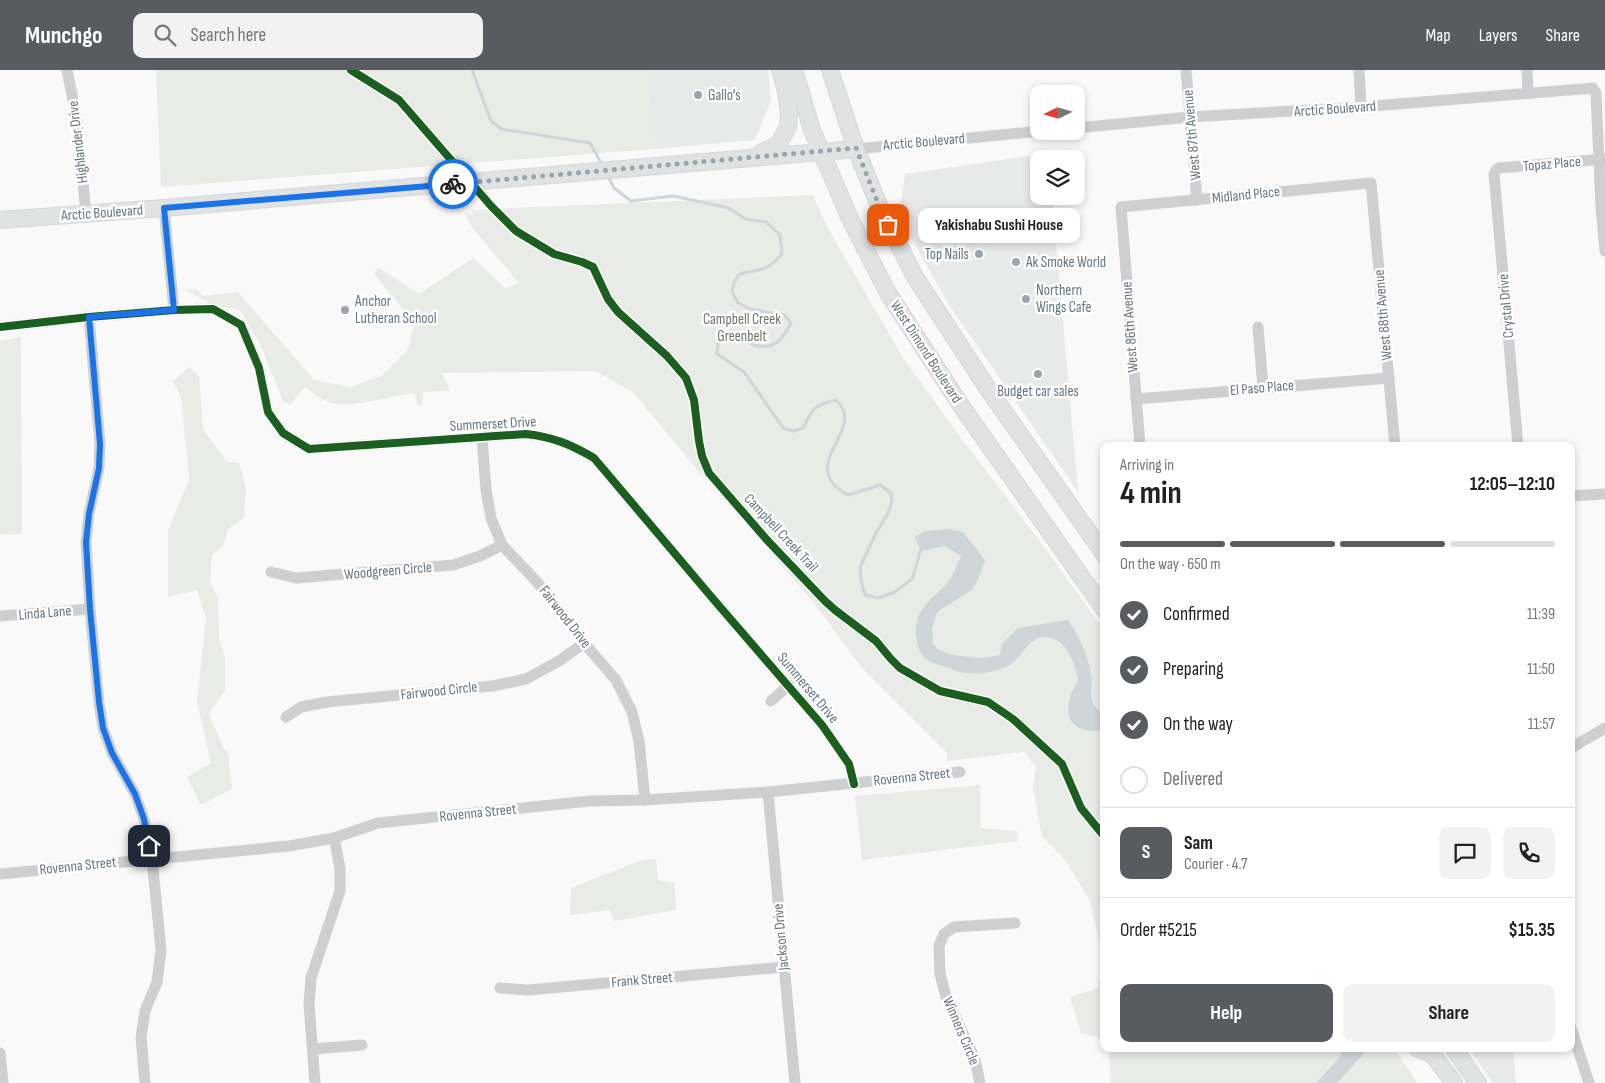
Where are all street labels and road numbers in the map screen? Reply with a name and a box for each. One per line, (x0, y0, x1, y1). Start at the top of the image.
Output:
street label: West 87th Avenue (1179, 89, 1205, 181)
street label: Arctic Boulevard (1292, 97, 1377, 121)
street label: Highlander Drive (64, 100, 92, 184)
street label: Arctic Boulevard (881, 129, 966, 155)
street label: Topaz Place (1522, 152, 1582, 176)
street label: Midland Place (1211, 182, 1281, 208)
street label: Arctic Boulevard (59, 201, 144, 225)
street label: West 88th Avenue (1370, 269, 1396, 361)
street label: Crystal Drive (1494, 273, 1518, 339)
street label: West 86th Avenue (1117, 281, 1143, 373)
street label: West Dimond Boulevard (886, 297, 966, 407)
street label: El Paso Place (1229, 376, 1295, 400)
street label: Summerset Drive (449, 412, 537, 436)
street label: Campbell Creek Trail (740, 490, 822, 576)
street label: Woodgreen Circle (343, 558, 433, 584)
street label: Fairwood Drive (535, 582, 595, 652)
street label: Linda Lane (18, 601, 72, 625)
street label: Summerset Drive (773, 649, 843, 727)
street label: Fairwood Circle (400, 678, 478, 704)
street label: Rovenna Street (873, 763, 952, 790)
street label: Rovenna Street (439, 799, 518, 826)
street label: Rovenna Street (39, 852, 118, 879)
street label: Jackson Drive (769, 903, 793, 972)
street label: Frank Street (610, 968, 674, 992)
street label: Winners Circle (938, 994, 984, 1068)

